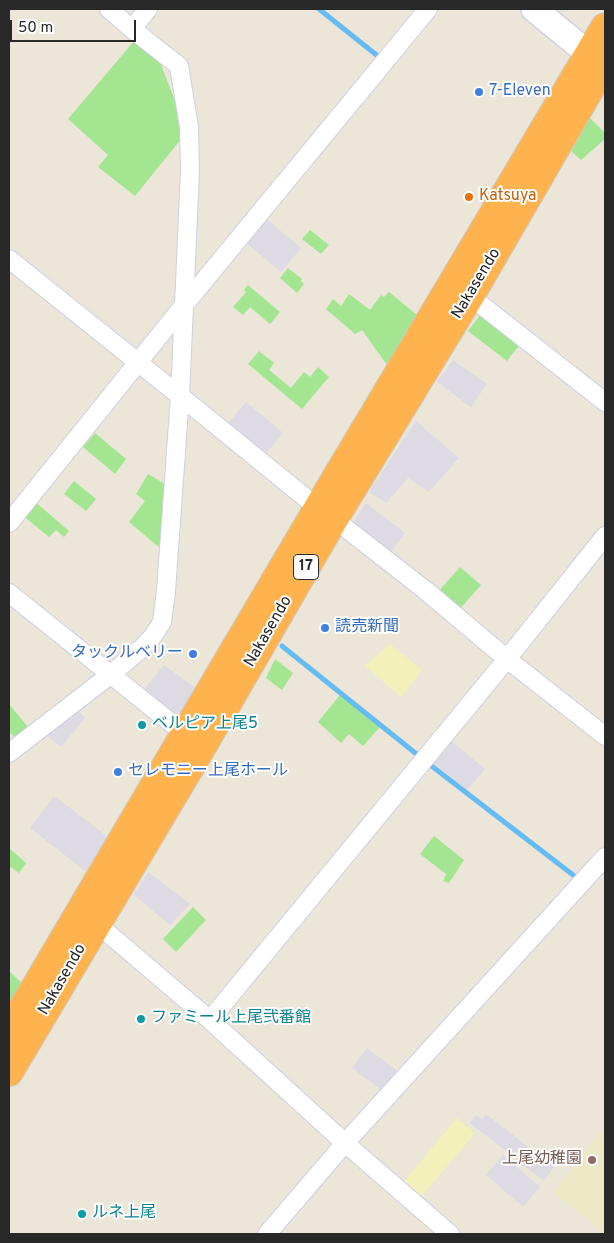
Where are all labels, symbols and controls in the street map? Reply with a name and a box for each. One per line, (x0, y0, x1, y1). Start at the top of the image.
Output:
scale bar (12, 10, 139, 42)
text: 50 m (18, 19, 53, 38)
place label: 7-Eleven (489, 82, 551, 102)
marker: 7-Eleven (473, 86, 485, 98)
place label: Katsuya (479, 187, 536, 207)
marker: Katsuya (463, 191, 475, 203)
street label: Nakasendo (448, 245, 506, 323)
road number: 17 (294, 554, 318, 580)
street label: Nakasendo (241, 593, 297, 671)
place label: 読売新聞 (335, 618, 399, 638)
marker: 読売新聞 (319, 622, 331, 634)
place label: タックルベリー (71, 644, 183, 664)
marker: タックルベリー (187, 648, 199, 660)
place label: ベルピア上尾5 (152, 715, 258, 735)
marker: ベルピア上尾5 (136, 719, 148, 731)
place label: セレモニー上尾ホール (128, 762, 288, 782)
marker: セレモニー上尾ホール (112, 766, 124, 778)
street label: Nakasendo (35, 941, 91, 1019)
place label: ファミール上尾弐番館 (151, 1009, 311, 1029)
marker: ファミール上尾弐番館 (135, 1013, 147, 1025)
place label: 上尾幼稚園 (502, 1150, 582, 1170)
marker: 上尾幼稚園 (586, 1154, 598, 1166)
place label: ルネ上尾 (92, 1204, 156, 1224)
marker: ルネ上尾 (76, 1208, 88, 1220)

